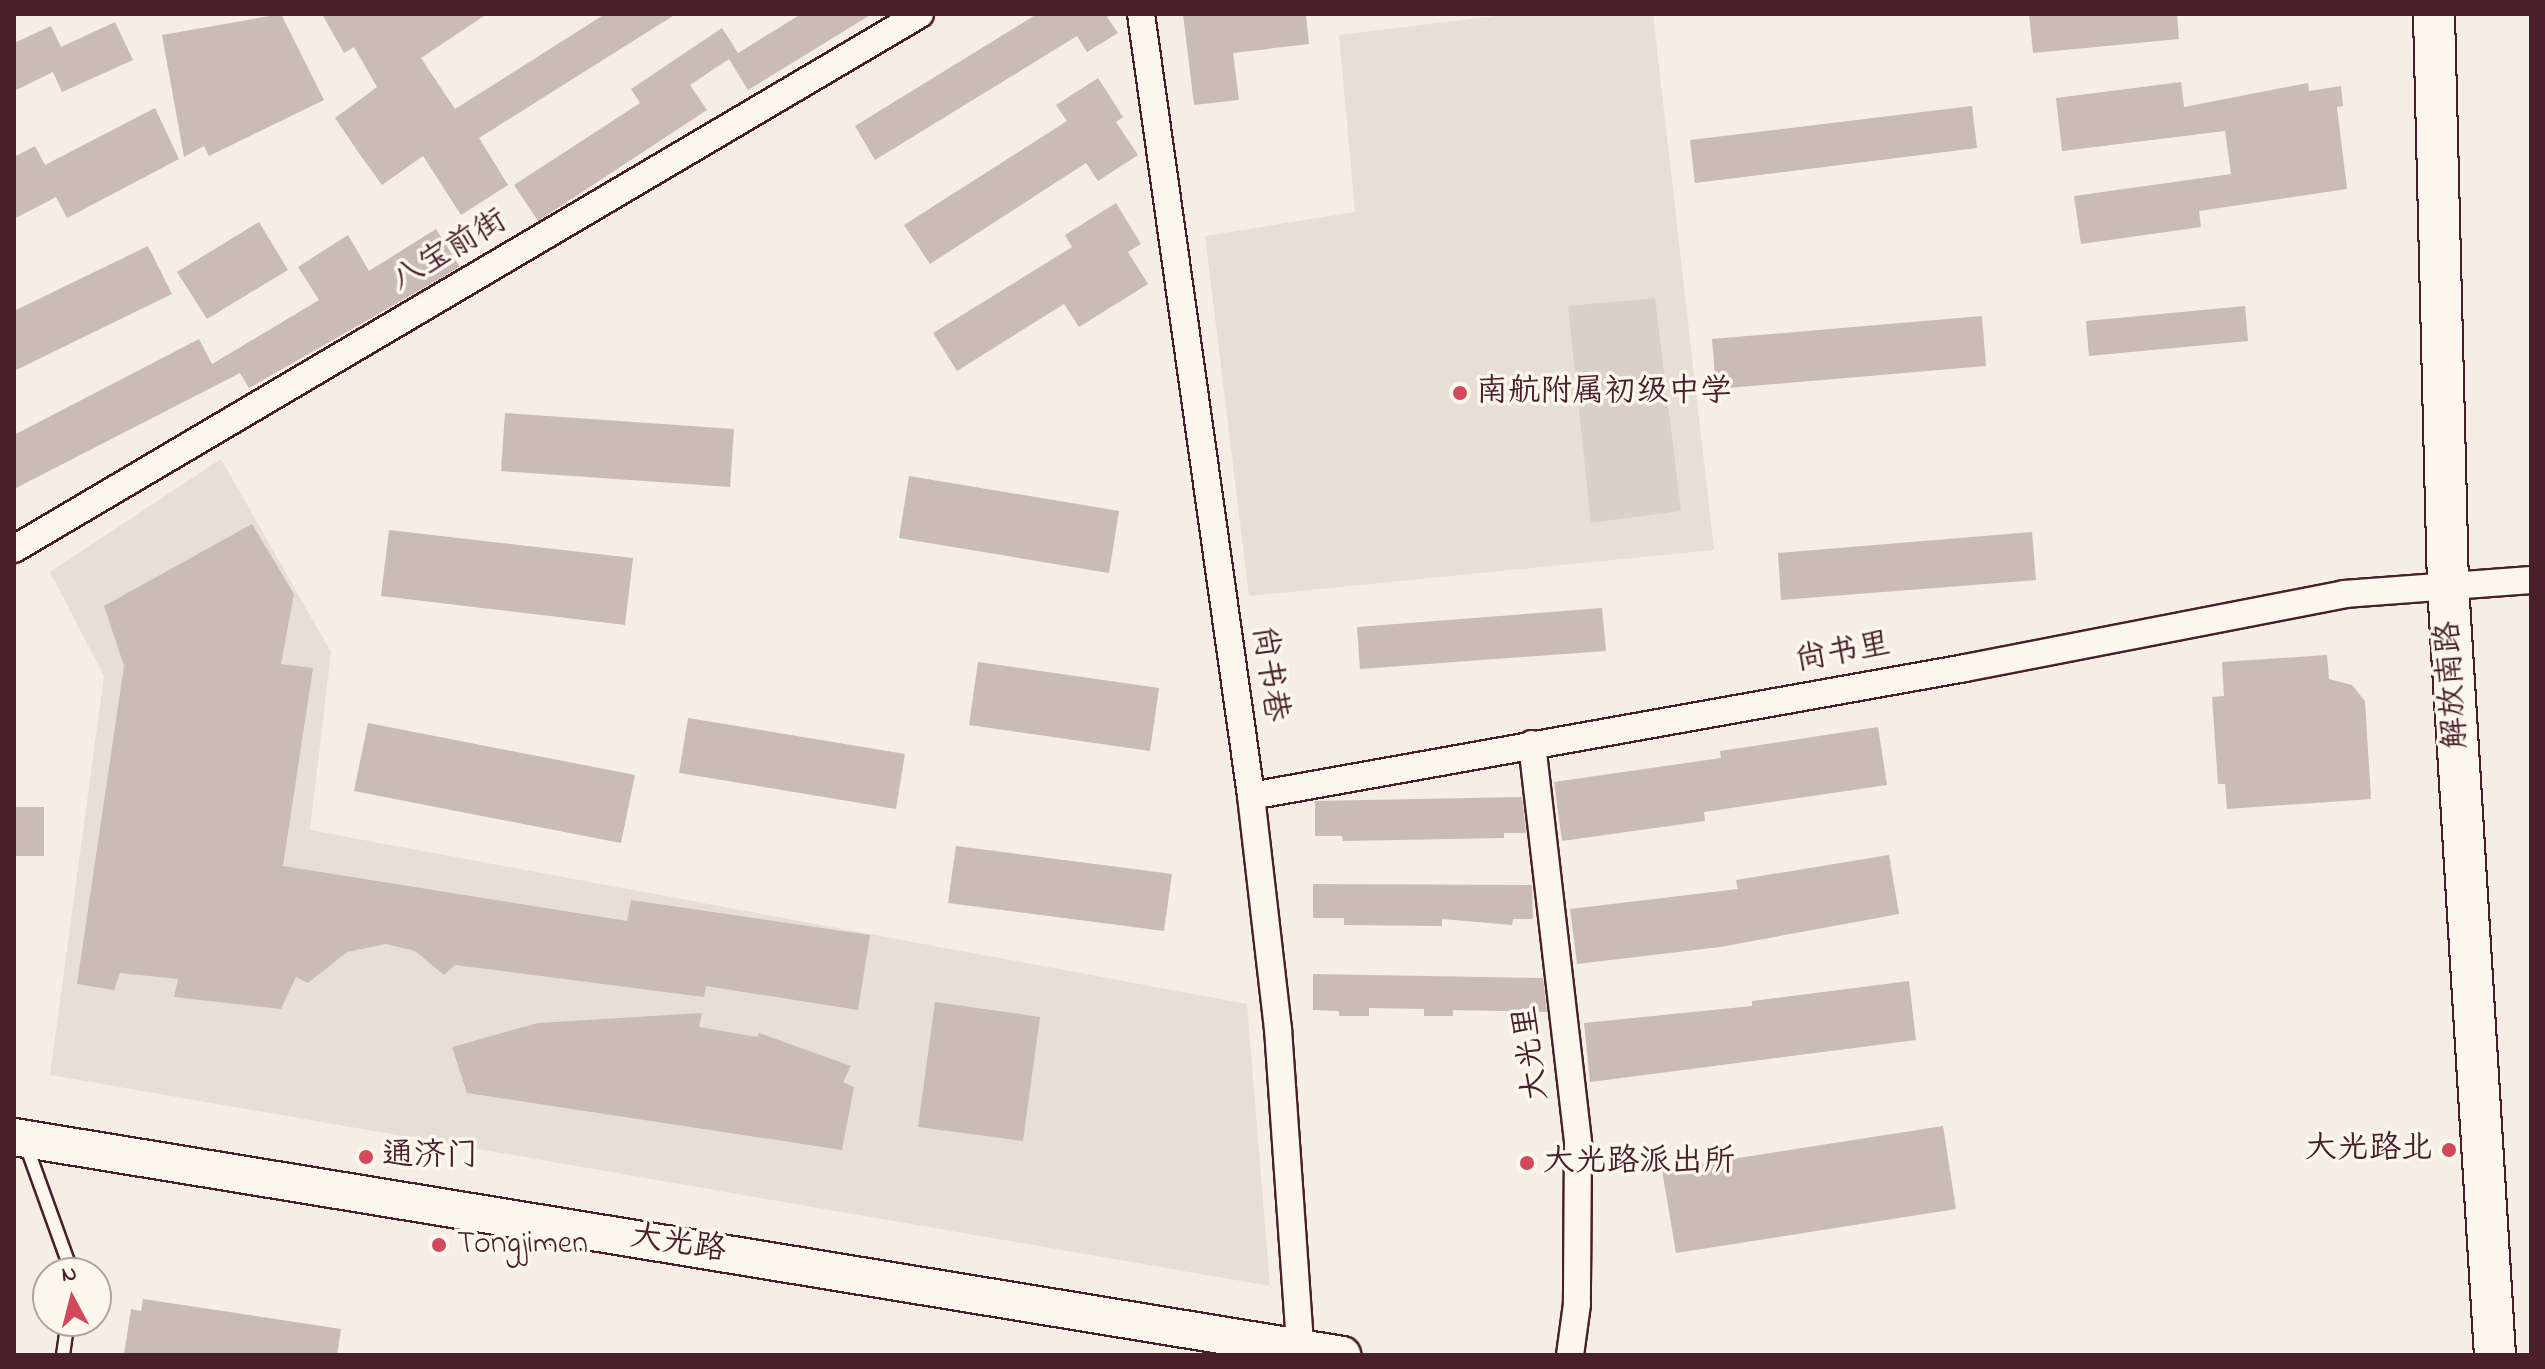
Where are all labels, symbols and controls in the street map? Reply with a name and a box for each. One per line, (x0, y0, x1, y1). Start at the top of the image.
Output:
street label: 八宝前街 (385, 203, 515, 301)
place label: 南航附属初级中学 (1476, 374, 1732, 412)
marker: 南航附属初级中学 (1451, 384, 1469, 402)
street label: 解放南路 (2430, 620, 2478, 750)
street label: 尚书巷 (1242, 624, 1294, 724)
street label: 尚书里 (1792, 627, 1894, 681)
street label: 大光里 (1508, 1003, 1558, 1103)
place label: 大光路北 (2305, 1131, 2433, 1169)
place label: 通济门 (382, 1138, 478, 1176)
marker: 大光路北 (2440, 1141, 2458, 1159)
place label: 大光路派出所 (1543, 1144, 1735, 1182)
marker: 通济门 (357, 1148, 375, 1166)
marker: 大光路派出所 (1518, 1154, 1536, 1172)
street label: 大光路 (628, 1219, 728, 1271)
place label: Tongjimen (457, 1226, 588, 1264)
marker: Tongjimen (428, 1234, 450, 1256)
north arrow (32, 1257, 112, 1337)
text: N (60, 1258, 79, 1292)

